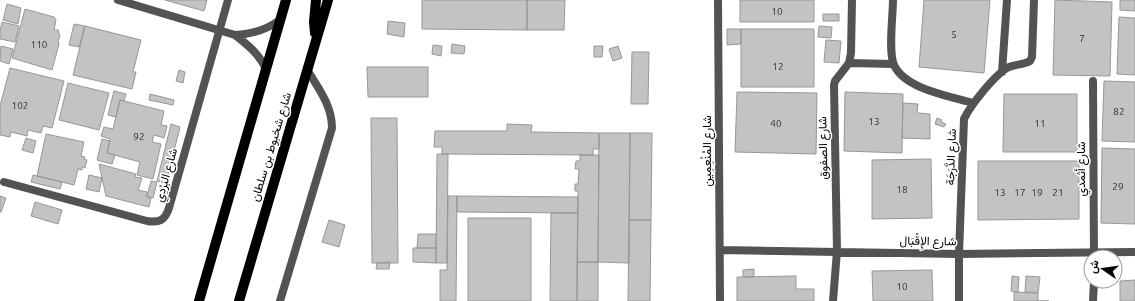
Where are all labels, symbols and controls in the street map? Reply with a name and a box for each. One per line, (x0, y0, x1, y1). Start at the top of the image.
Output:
house number: 10 (771, 6, 783, 17)
house number: 5 (951, 29, 957, 40)
house number: 7 (1079, 33, 1085, 44)
house number: 110 (31, 39, 48, 50)
house number: 12 (772, 61, 784, 72)
street label: شارع شخبوط بن سلطان (248, 91, 296, 204)
house number: 102 (12, 100, 28, 111)
house number: 82 (1113, 106, 1125, 117)
street label: شارع المُنْعِمِين (700, 115, 716, 187)
street label: شارع الصفوق (815, 116, 833, 180)
house number: 13 (868, 116, 880, 127)
house number: 40 (770, 118, 782, 129)
house number: 11 (1034, 118, 1046, 129)
street label: شارع الدَّرَجَة (943, 128, 961, 186)
house number: 92 (133, 131, 145, 142)
street label: شارع أثمدي (1074, 141, 1091, 197)
street label: شارع البَرْدِي (152, 147, 183, 204)
house number: 29 (1112, 181, 1124, 192)
house number: 18 (896, 184, 908, 195)
house number: 13 (994, 187, 1006, 198)
house number: 17 (1014, 187, 1026, 198)
house number: 19 (1031, 187, 1043, 198)
house number: 21 (1052, 187, 1064, 198)
street label: شارع الإِقْبَال (899, 232, 957, 250)
north arrow (1083, 249, 1123, 289)
text: ش (1086, 259, 1102, 275)
house number: 10 (896, 281, 908, 292)

